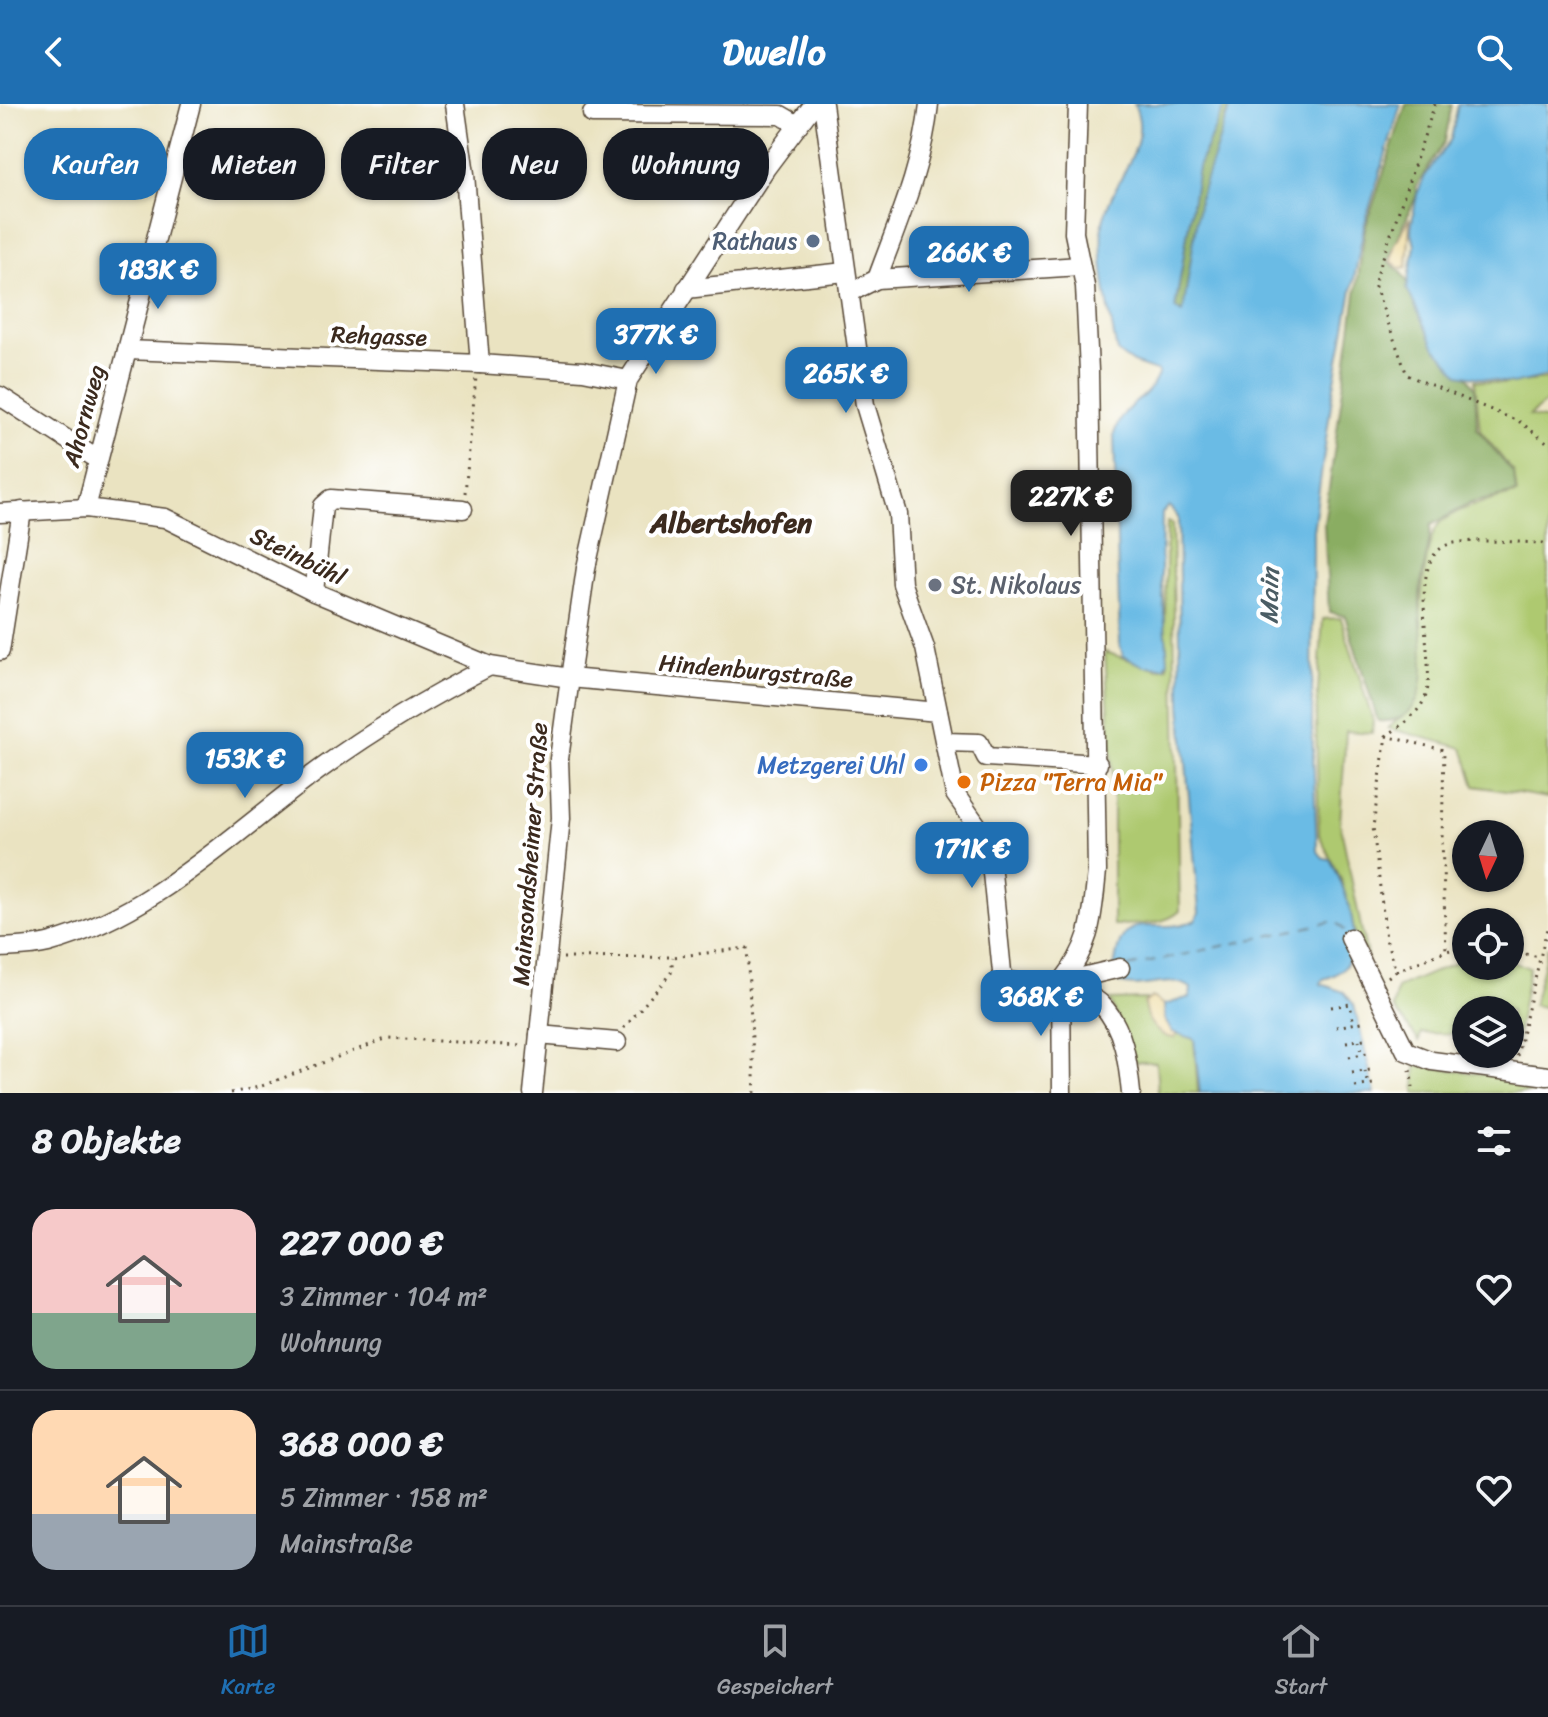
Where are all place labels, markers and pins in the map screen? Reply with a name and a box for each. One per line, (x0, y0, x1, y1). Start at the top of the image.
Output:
place label: Rathaus (713, 220, 797, 262)
pin: 266K € (904, 226, 1034, 294)
marker: Rathaus (804, 232, 822, 250)
pin: 183K € (93, 243, 223, 311)
pin: 377K € (591, 308, 721, 376)
pin: 265K € (781, 347, 911, 415)
pin: 227K € (1006, 470, 1136, 538)
place label: St. Nikolaus (951, 564, 1082, 606)
marker: St. Nikolaus (926, 576, 944, 594)
pin: 153K € (180, 732, 310, 800)
place label: Metzgerei Uhl (757, 744, 906, 786)
marker: Metzgerei Uhl (912, 756, 930, 774)
place label: Pizza "Terra Mia" (980, 761, 1164, 803)
marker: Pizza "Terra Mia" (955, 773, 973, 791)
pin: 171K € (907, 822, 1037, 890)
pin: 368K € (976, 970, 1106, 1038)

